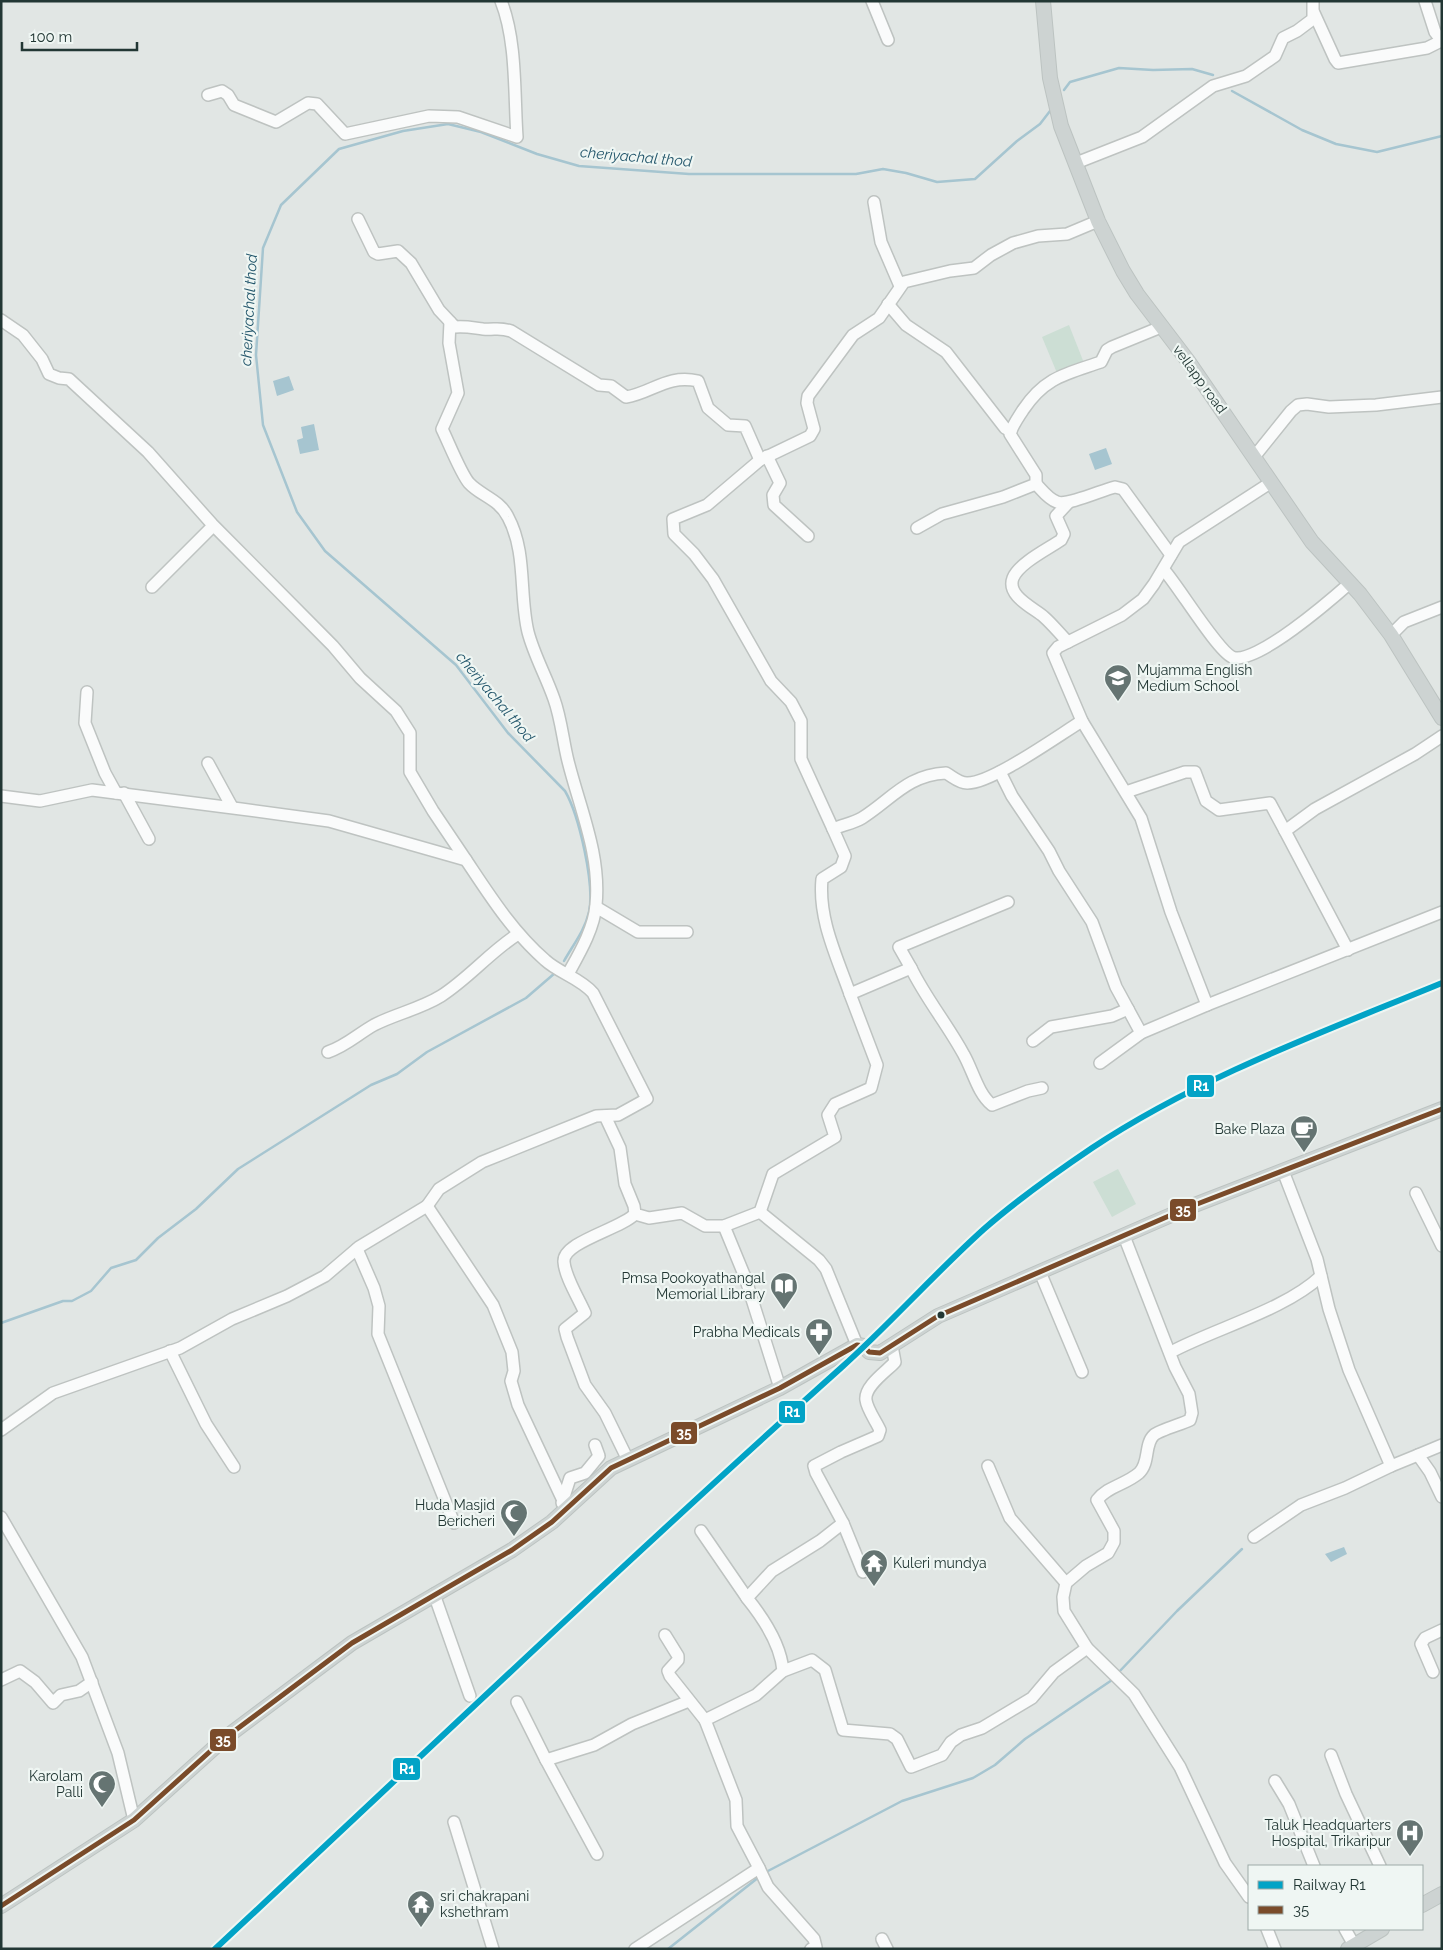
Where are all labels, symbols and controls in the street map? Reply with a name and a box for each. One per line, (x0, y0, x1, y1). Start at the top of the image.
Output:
scale bar (22, 20, 138, 52)
text: 100 m (30, 28, 72, 46)
water label: cheriyachal thod (579, 143, 694, 171)
water label: cheriyachal thod (237, 253, 261, 366)
street label: vellapp road (1170, 342, 1230, 416)
water label: cheriyachal thod (452, 648, 539, 747)
place label: Mujamma English Medium School (1137, 662, 1252, 694)
school or university icon: Mujamma English Medium School (1103, 663, 1133, 702)
line badge: R1 (1186, 1074, 1215, 1098)
text: R1 (1193, 1078, 1209, 1094)
cafe icon: Bake Plaza (1289, 1114, 1319, 1153)
place label: Bake Plaza (1215, 1121, 1285, 1137)
line badge: 35 (1169, 1198, 1197, 1222)
text: 35 (1175, 1202, 1191, 1218)
place label: Pmsa Pookoyathangal Memorial Library (621, 1270, 765, 1302)
library icon: Pmsa Pookoyathangal Memorial Library (769, 1271, 799, 1310)
unlabelled marker (936, 1310, 946, 1320)
pharmacy icon: Prabha Medicals (804, 1317, 834, 1356)
place label: Prabha Medicals (693, 1324, 800, 1340)
line badge: R1 (778, 1400, 806, 1424)
text: R1 (784, 1404, 800, 1420)
line badge: 35 (670, 1421, 698, 1445)
text: 35 (676, 1425, 692, 1441)
place label: Huda Masjid Bericheri (415, 1497, 495, 1529)
mosque icon: Huda Masjid Bericheri (499, 1498, 529, 1537)
temple icon: Kuleri mundya (859, 1548, 889, 1587)
place label: Kuleri mundya (893, 1555, 987, 1571)
line badge: 35 (209, 1728, 237, 1752)
text: 35 (215, 1732, 231, 1748)
line badge: R1 (392, 1757, 421, 1781)
text: R1 (399, 1761, 415, 1777)
place label: Karolam Palli (29, 1768, 83, 1800)
mosque icon: Karolam Palli (87, 1769, 117, 1808)
place label: Taluk Headquarters Hospital, Trikaripur (1264, 1817, 1391, 1849)
hospital icon: Taluk Headquarters Hospital, Trikaripur (1395, 1818, 1425, 1857)
legend (1248, 1865, 1423, 1930)
text: Railway R1 (1293, 1876, 1366, 1894)
place label: sri chakrapani kshethram (440, 1888, 529, 1920)
temple icon: sri chakrapani kshethram (406, 1889, 436, 1928)
text: 35 (1293, 1901, 1309, 1919)

